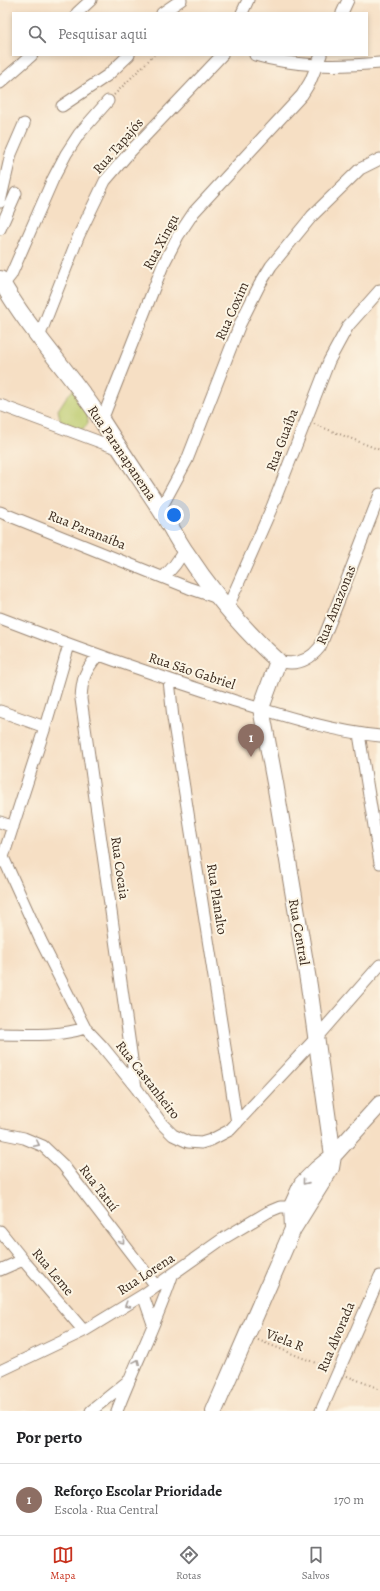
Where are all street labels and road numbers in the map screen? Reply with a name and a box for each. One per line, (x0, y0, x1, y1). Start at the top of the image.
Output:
street label: Rua Tapajós (88, 114, 148, 178)
street label: Rua Xingu (138, 211, 184, 273)
street label: Rua Coxim (211, 278, 254, 343)
street label: Rua Paranapanema (83, 402, 161, 505)
street label: Rua Guaíba (261, 405, 303, 474)
street label: Rua Paranaíba (45, 506, 129, 554)
street label: Rua Amazonas (311, 562, 361, 648)
street label: Rua São Gabriel (146, 648, 238, 694)
street label: Rua Cocaia (106, 835, 134, 901)
street label: Rua Planalto (202, 862, 232, 936)
street label: Rua Central (284, 897, 314, 967)
street label: Rua Castanheiro (111, 1037, 185, 1123)
street label: Rua Tatuí (75, 1161, 123, 1215)
street label: Rua Leme (28, 1244, 78, 1300)
street label: Rua Lorena (114, 1248, 179, 1300)
street label: Rua Alvorada (313, 1298, 360, 1375)
street label: Viela R (262, 1324, 307, 1356)

